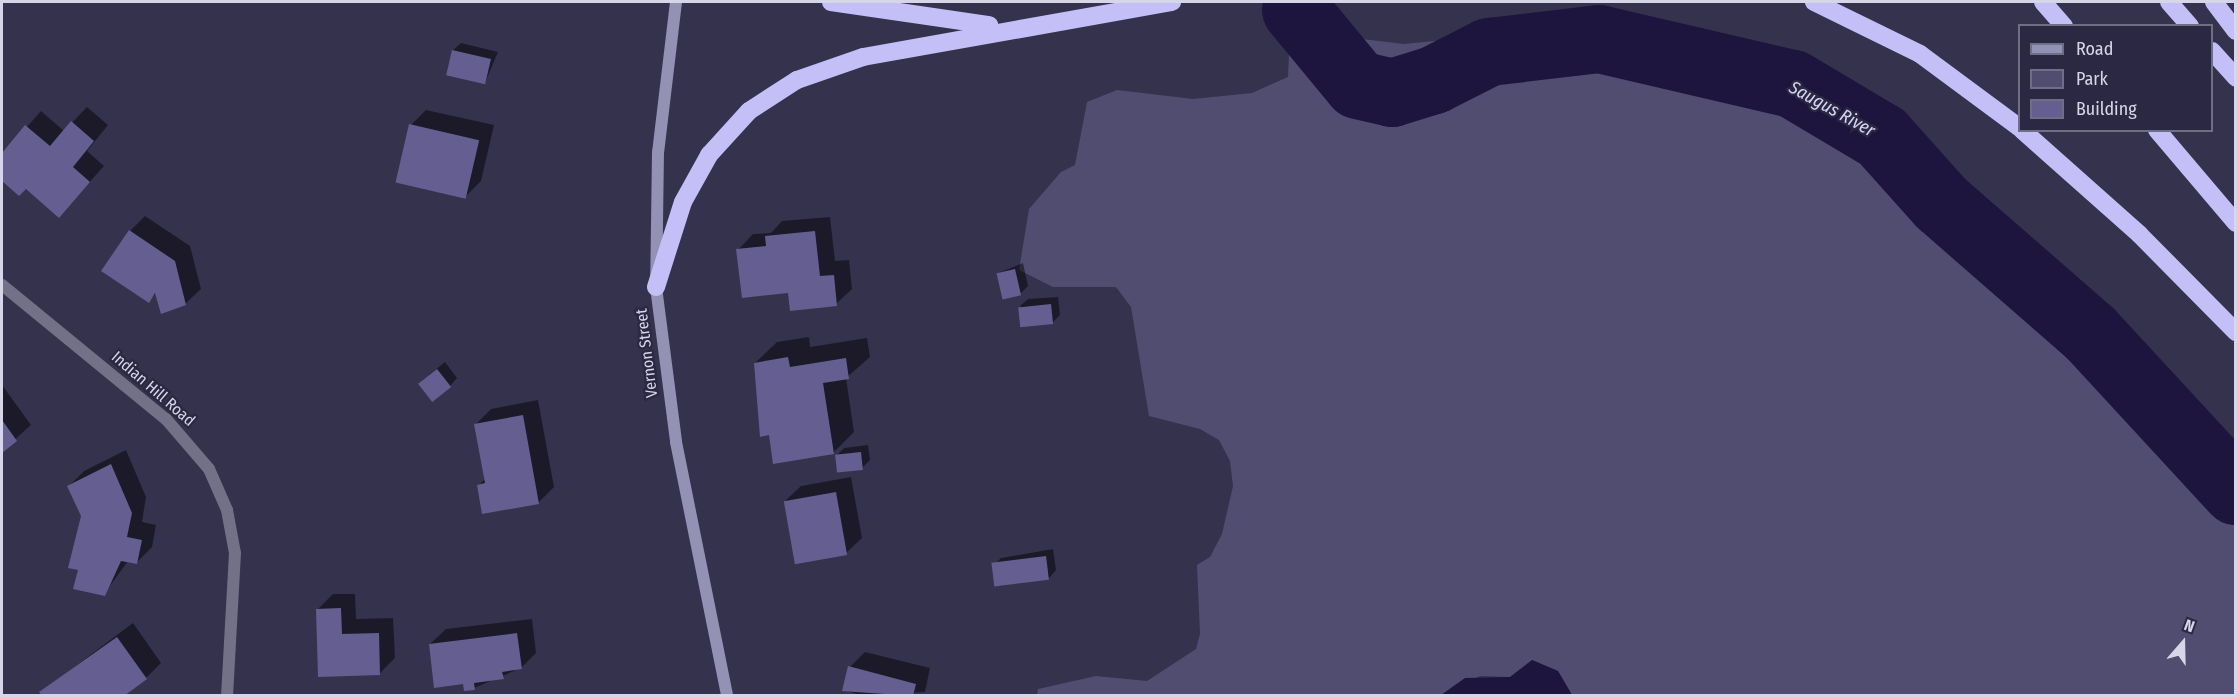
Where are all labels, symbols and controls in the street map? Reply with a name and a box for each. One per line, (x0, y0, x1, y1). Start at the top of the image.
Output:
legend (2018, 24, 2213, 132)
text: Road (2076, 38, 2113, 60)
text: Park (2076, 68, 2108, 90)
water label: Saugus River (1785, 77, 1879, 141)
text: Building (2076, 98, 2137, 120)
street label: Vernon Street (632, 307, 662, 399)
street label: Indian Hill Road (107, 348, 199, 430)
north arrow (2153, 613, 2213, 673)
text: N (2182, 615, 2197, 636)

